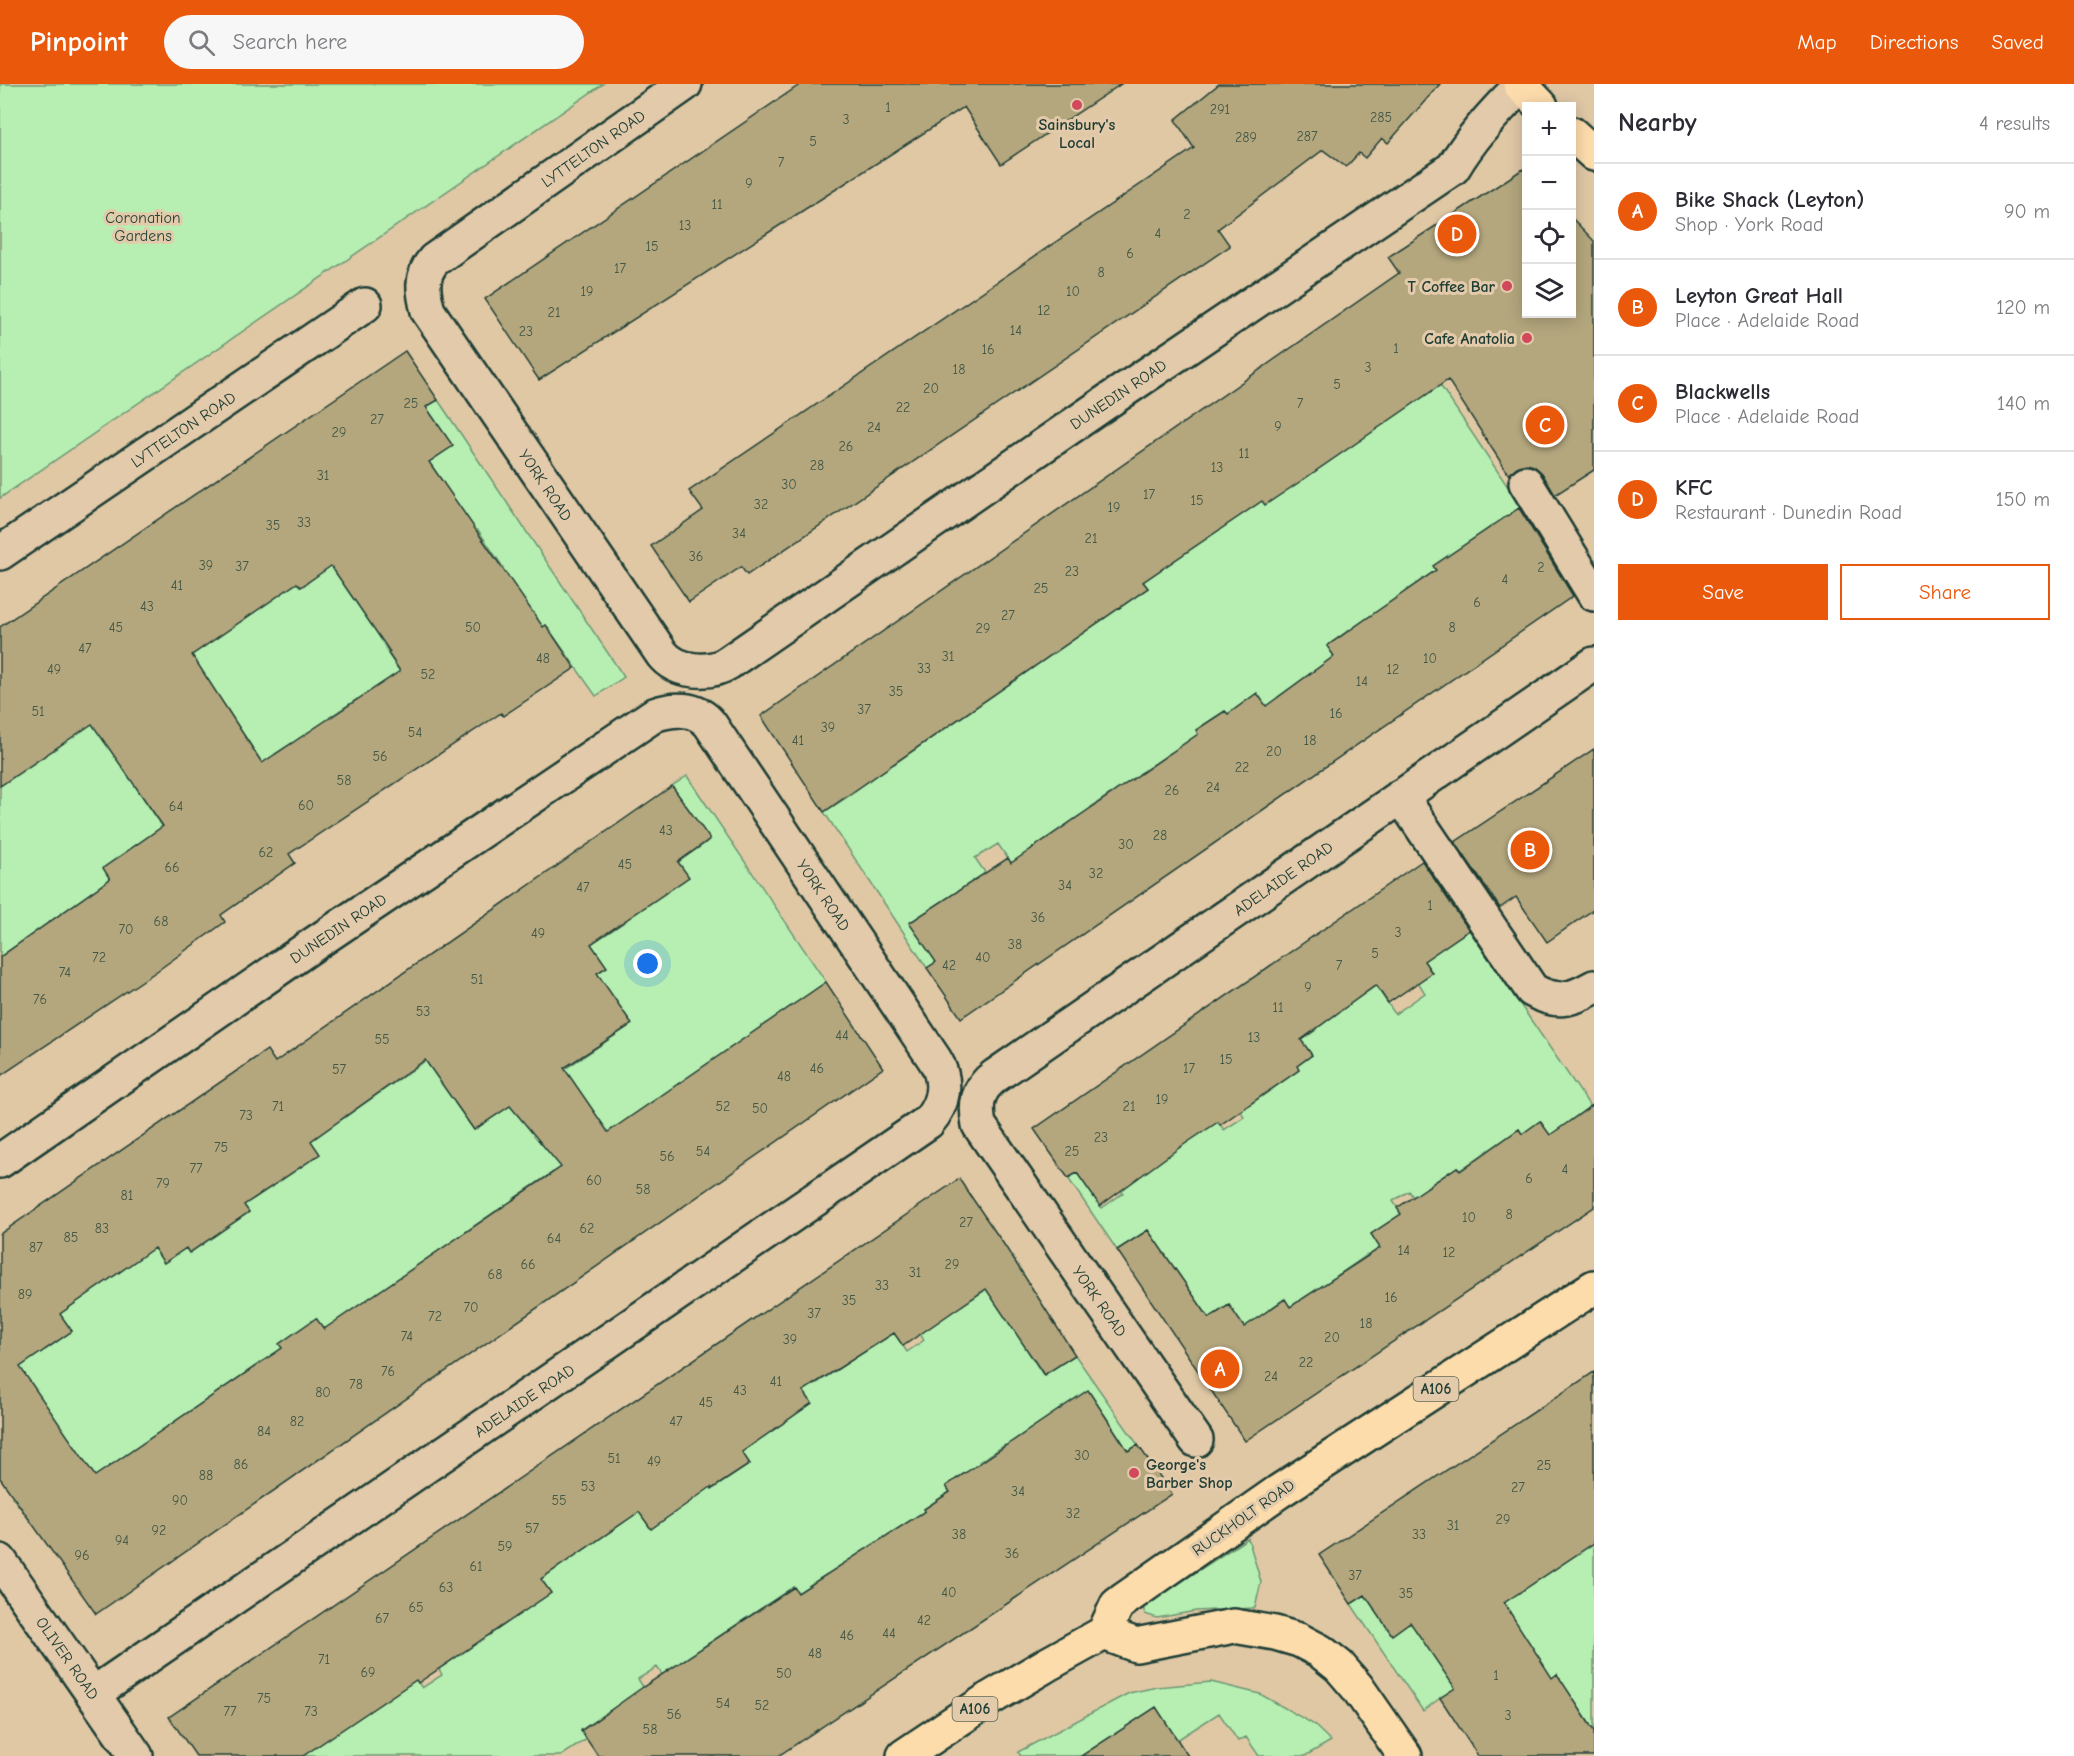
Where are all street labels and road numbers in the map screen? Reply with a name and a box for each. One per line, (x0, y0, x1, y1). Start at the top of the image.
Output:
street label: LYTTELTON ROAD (538, 106, 649, 191)
street label: DUNEDIN ROAD (1067, 356, 1170, 434)
street label: LYTTELTON ROAD (128, 388, 239, 471)
street label: YORK ROAD (515, 446, 576, 525)
street label: ADELAIDE ROAD (1231, 838, 1337, 920)
street label: YORK ROAD (793, 856, 854, 935)
street label: DUNEDIN ROAD (287, 890, 390, 968)
street label: YORK ROAD (1068, 1263, 1130, 1340)
street label: ADELAIDE ROAD (471, 1361, 578, 1441)
road number: A106 (1414, 1377, 1458, 1401)
street label: RUCKHOLT ROAD (1189, 1476, 1298, 1560)
street label: OLIVER ROAD (32, 1614, 102, 1703)
road number: A106 (952, 1697, 998, 1721)

